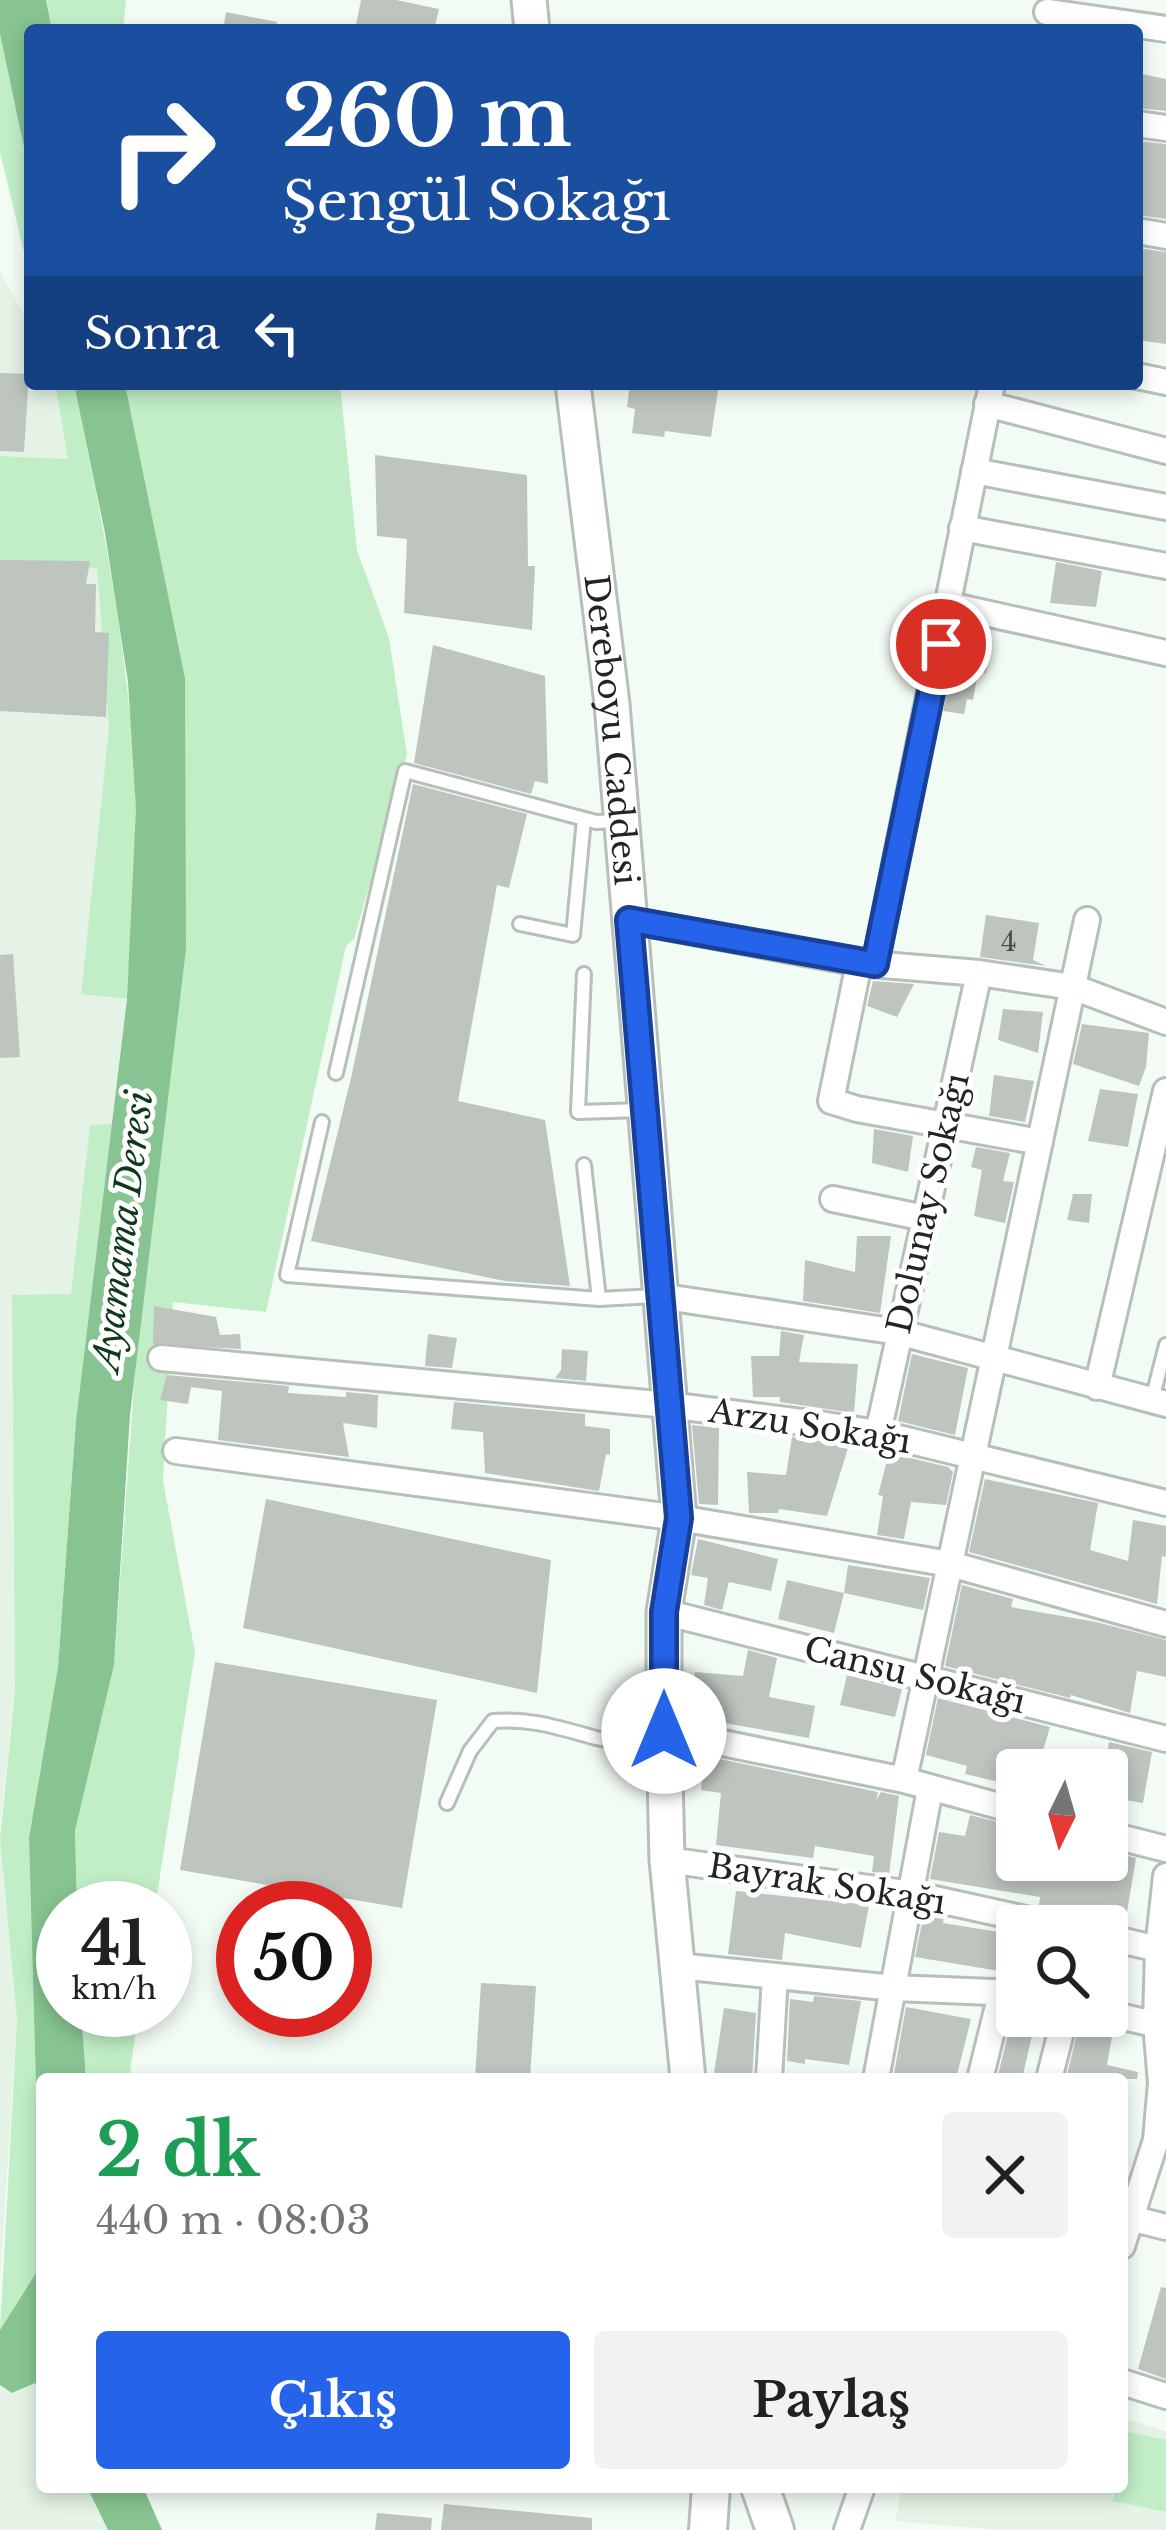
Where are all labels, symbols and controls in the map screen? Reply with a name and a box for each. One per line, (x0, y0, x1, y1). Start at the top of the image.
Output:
text: 260 m (282, 65, 572, 169)
icon: right (84, 72, 240, 228)
text: Şengül Sokağı (282, 168, 671, 235)
icon: left (244, 300, 310, 366)
text: Sonra (84, 305, 220, 361)
street label: Dereboyu Caddesi (576, 572, 647, 887)
pin (890, 593, 992, 695)
icon: arrive (908, 611, 974, 677)
house number: 4 (1001, 925, 1017, 958)
street label: Dolunay Sokağı (878, 1069, 978, 1337)
water label: Ayamama Deresi (83, 1088, 163, 1377)
street label: Arzu Sokağı (705, 1390, 914, 1462)
street label: Cansu Sokağı (800, 1628, 1030, 1722)
position arrow (601, 1668, 727, 1794)
north arrow (996, 1749, 1128, 1881)
map controls (996, 1749, 1128, 2037)
street label: Bayrak Sokağı (705, 1845, 949, 1923)
speed limit sign: 50 (216, 1881, 372, 2037)
button: search (996, 1905, 1128, 2037)
text: 41 (81, 1907, 147, 1981)
text: km/h (71, 1970, 157, 2007)
text: 2 dk (96, 2106, 260, 2195)
button: close (942, 2112, 1068, 2238)
text: 440 m · 08:03 (96, 2196, 370, 2245)
button: Çıkış (96, 2331, 570, 2469)
button: Paylaş (594, 2331, 1068, 2469)

